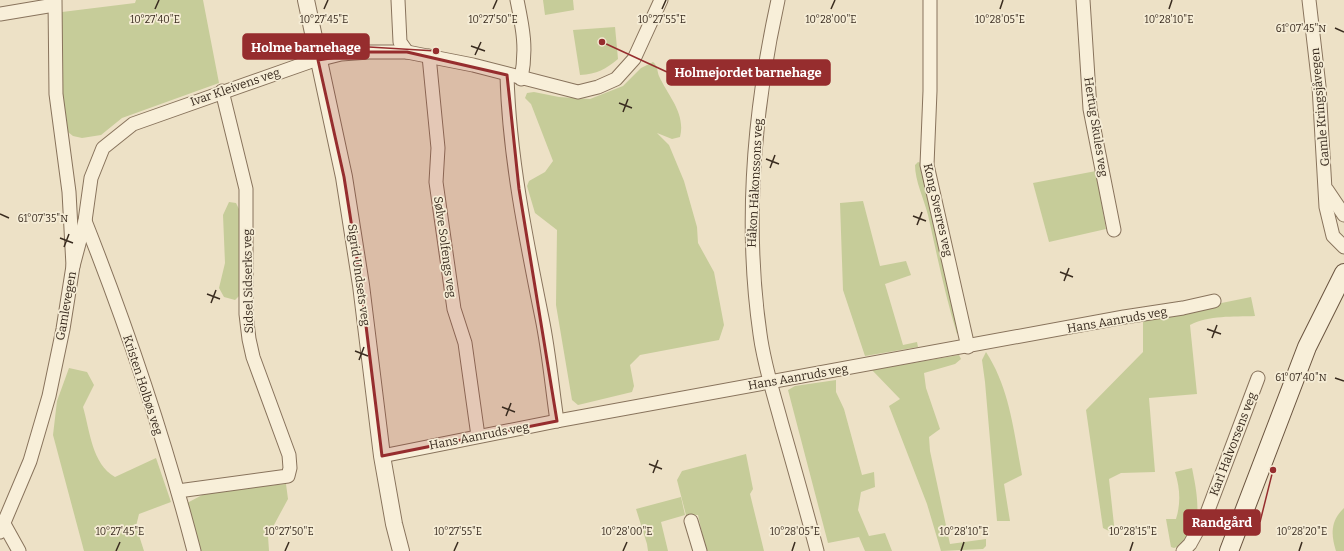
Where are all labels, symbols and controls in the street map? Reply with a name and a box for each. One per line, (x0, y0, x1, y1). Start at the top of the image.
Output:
text: 10°27'40"E (130, 14, 180, 26)
text: 10°27'45"E (300, 14, 348, 26)
text: 10°27'50"E (468, 14, 518, 26)
text: 10°27'55"E (638, 14, 686, 26)
text: 10°28'00"E (805, 14, 857, 26)
text: 10°28'05"E (975, 14, 1025, 26)
text: 10°28'10"E (1145, 14, 1193, 26)
text: 61°07'45"N (1276, 23, 1326, 35)
callout: Holme barnehage (243, 34, 369, 59)
text: Holme barnehage (251, 40, 361, 55)
street label: Gamle Kringsjåvegen (1308, 47, 1332, 167)
callout: Holmejordet barnehage (667, 60, 830, 85)
street label: Ivar Kleivens veg (188, 65, 282, 109)
text: Holmejordet barnehage (674, 65, 822, 81)
street label: Hertug Skules veg (1081, 76, 1111, 178)
street label: Håkon Håkonssons veg (745, 118, 765, 248)
street label: Kong Sverres veg (920, 162, 956, 258)
street label: Sølve Solfengs veg (431, 196, 459, 299)
text: 61°07'35"N (18, 213, 68, 225)
street label: Sigrid Undsets veg (345, 223, 373, 327)
street label: Sidsel Sidserks veg (240, 228, 256, 333)
street label: Gamlevegen (53, 270, 79, 342)
street label: Hans Aanruds veg (1066, 304, 1168, 336)
street label: Kristen Holbøs veg (120, 333, 166, 437)
street label: Hans Aanruds veg (747, 361, 849, 393)
text: 61°07'40"N (1275, 372, 1327, 384)
street label: Karl Halvorsens veg (1207, 390, 1259, 498)
street label: Hans Aanruds veg (428, 419, 530, 453)
callout: Randgård (1184, 510, 1260, 535)
text: Randgård (1192, 515, 1252, 530)
text: 10°27'45"E (96, 526, 144, 538)
text: 10°27'50"E (264, 526, 314, 538)
text: 10°27'55"E (434, 526, 482, 538)
text: 10°28'00"E (601, 526, 653, 538)
text: 10°28'05"E (770, 526, 820, 538)
text: 10°28'10"E (940, 526, 988, 538)
text: 10°28'15"E (1109, 526, 1157, 538)
text: 10°28'20"E (1277, 526, 1327, 538)

